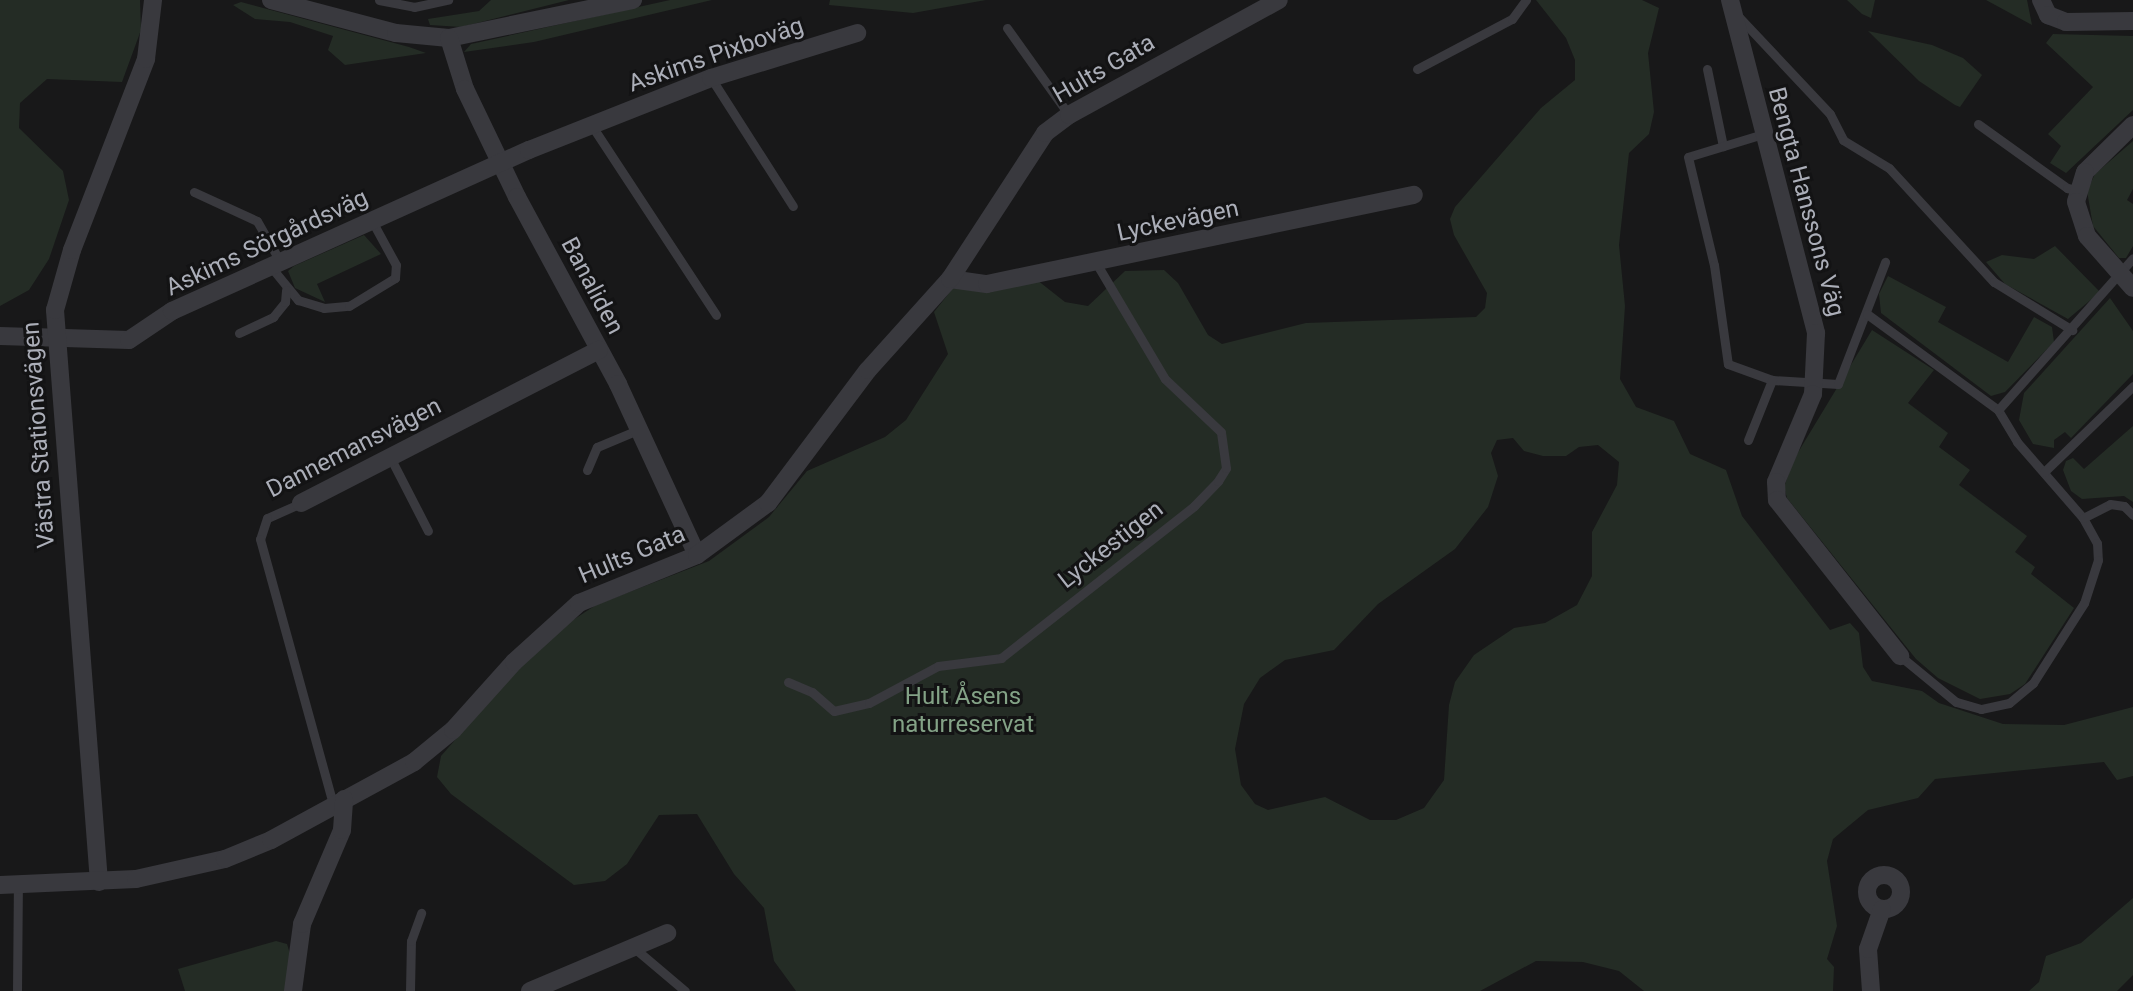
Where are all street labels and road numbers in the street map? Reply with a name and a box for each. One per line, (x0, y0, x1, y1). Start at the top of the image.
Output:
street label: Askims Pixboväg (625, 12, 807, 98)
street label: Hults Gata (1048, 28, 1160, 110)
street label: Bengta Hanssons Väg (1762, 84, 1850, 320)
street label: Askims Sörgårdsväg (161, 184, 373, 302)
street label: Lyckevägen (1115, 194, 1241, 248)
street label: Banaliden (555, 233, 629, 339)
street label: Västra Stationsvägen (17, 321, 61, 549)
street label: Dannemansvägen (262, 392, 446, 504)
street label: Lyckestigen (1053, 495, 1169, 595)
street label: Hults Gata (575, 520, 689, 590)

